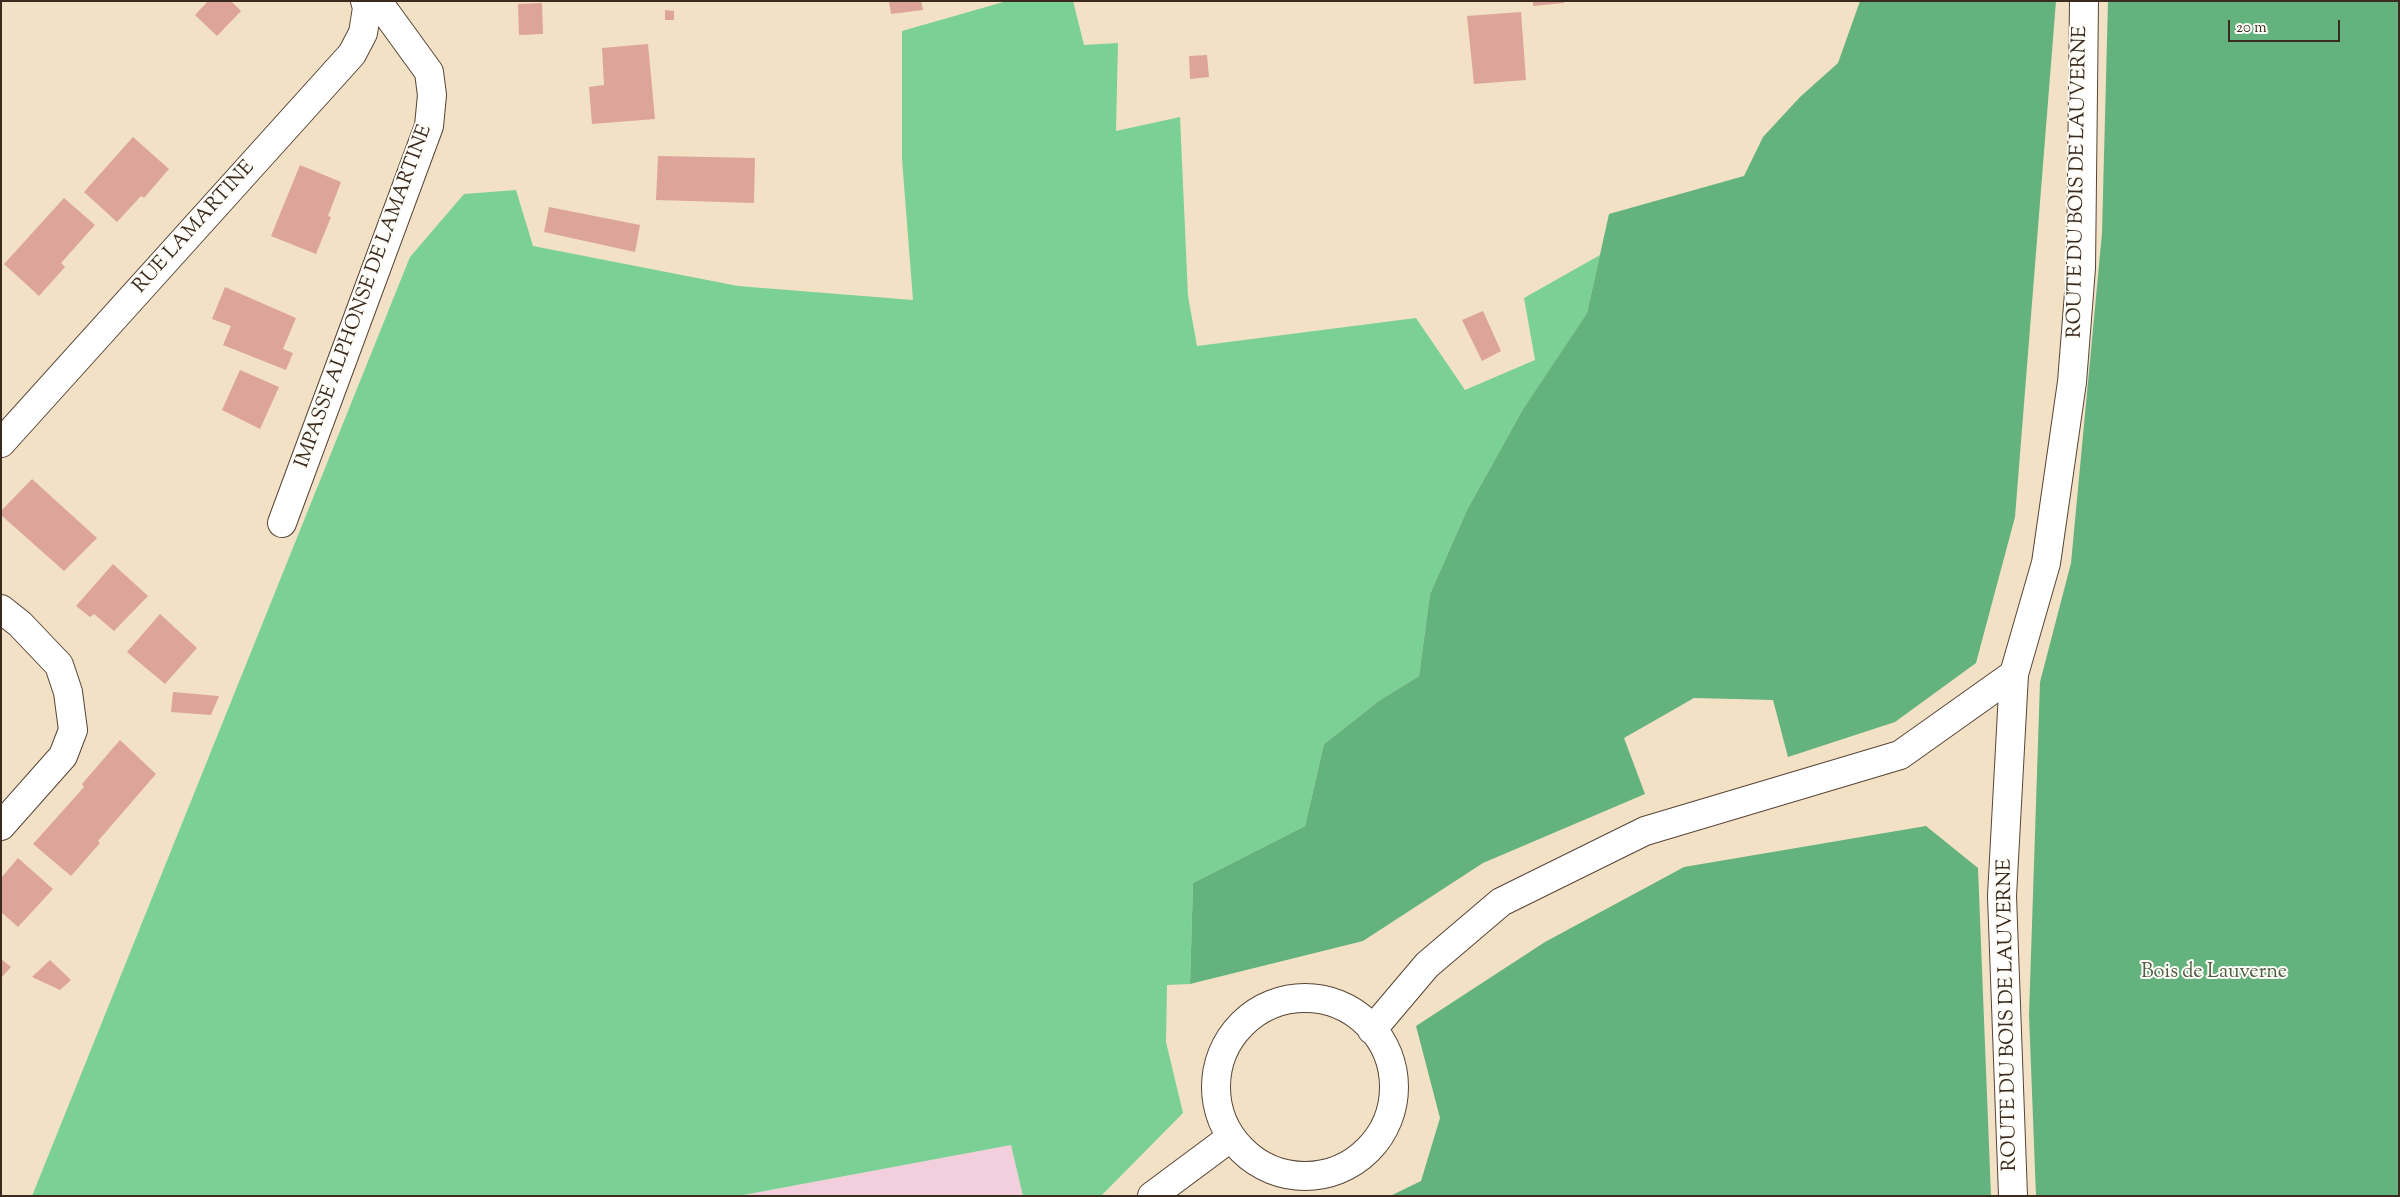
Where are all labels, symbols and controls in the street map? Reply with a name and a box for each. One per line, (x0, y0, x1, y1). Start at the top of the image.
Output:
scale bar (2230, 10, 2342, 42)
text: 20 m (2236, 18, 2267, 39)
street label: ROUTE DU BOIS DE LAUVERNE (2064, 26, 2094, 338)
street label: IMPASSE ALPHONSE DE LAMARTINE (292, 122, 438, 472)
street label: RUE LAMARTINE (129, 157, 261, 299)
street label: ROUTE DU BOIS DE LAUVERNE (1994, 859, 2024, 1171)
park label: Bois de Lauverne (2141, 962, 2287, 986)

